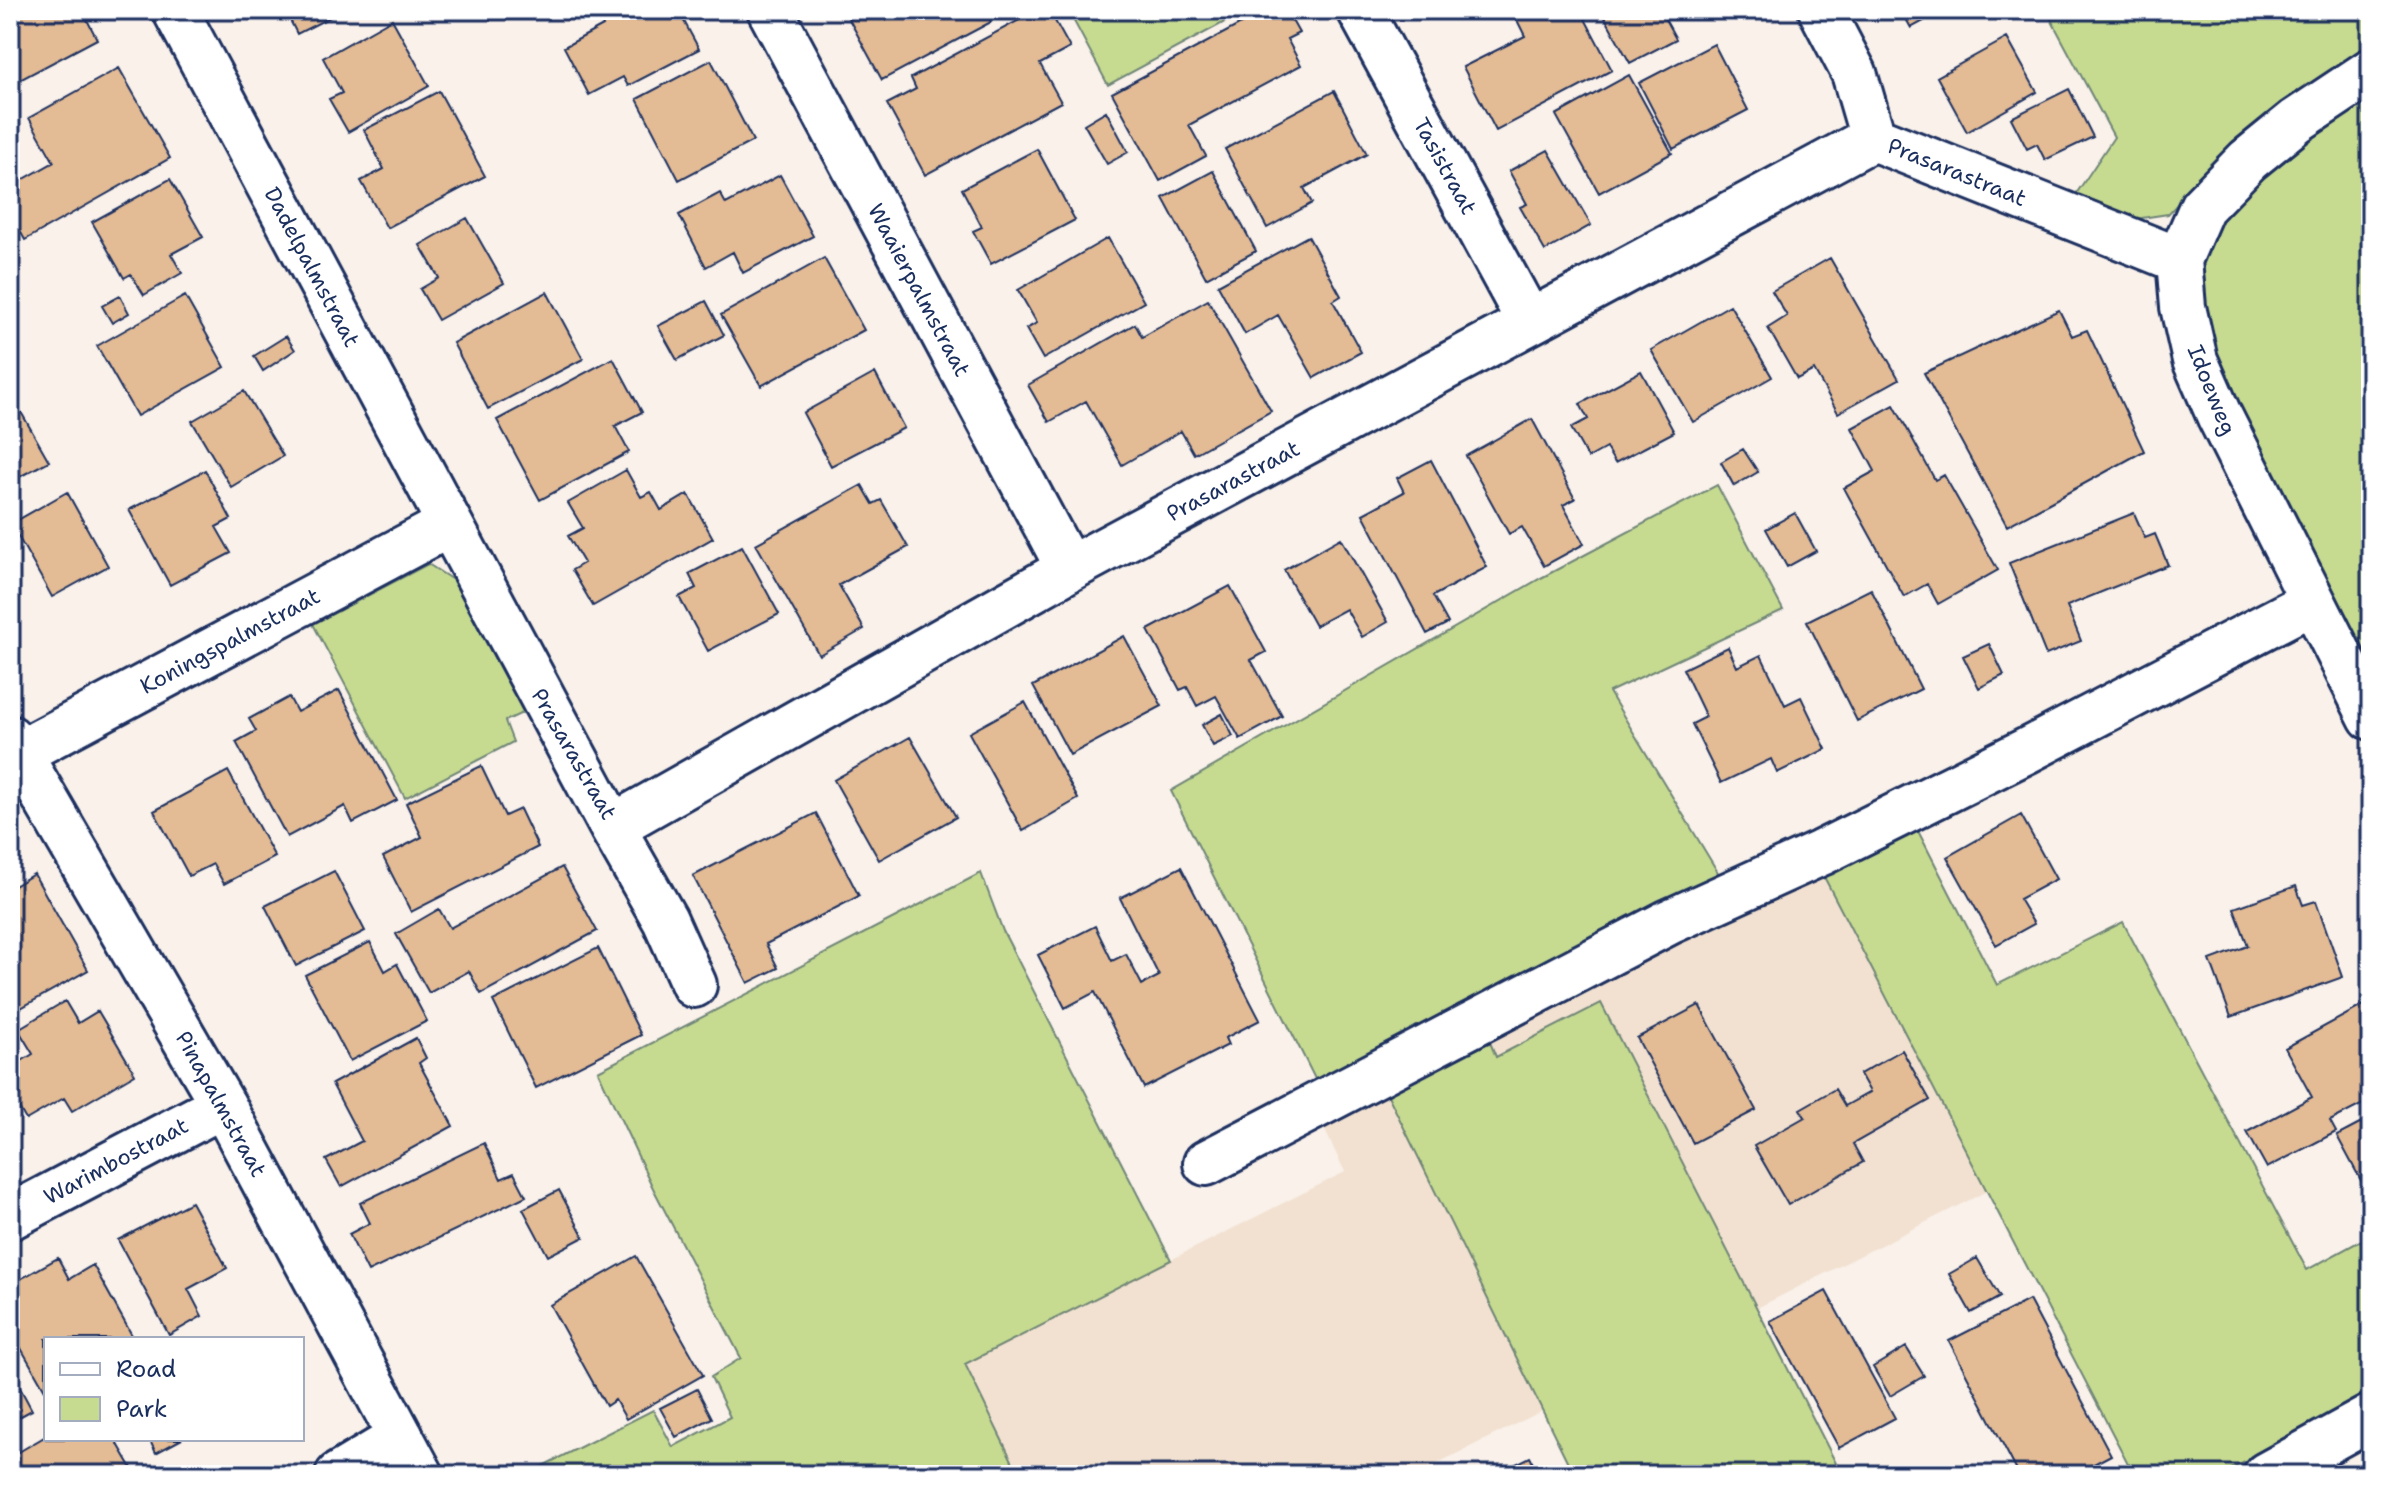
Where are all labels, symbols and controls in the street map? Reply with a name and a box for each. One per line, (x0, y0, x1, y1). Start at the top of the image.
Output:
street label: Tasistraat (1407, 113, 1483, 219)
street label: Prasarastraat (1883, 131, 2031, 213)
street label: Dadelpalmstraat (258, 182, 366, 352)
street label: Waaierpalmstraat (861, 198, 977, 382)
street label: Idoeweg (2181, 341, 2243, 439)
street label: Prasarastraat (1161, 434, 1305, 528)
street label: Koningspalmstraat (135, 581, 325, 701)
street label: Prasarastraat (525, 683, 623, 825)
street label: Pinapalmstraat (169, 1026, 273, 1182)
street label: Warimbostraat (39, 1111, 193, 1211)
legend (44, 1337, 304, 1441)
text: Road (116, 1353, 176, 1385)
text: Park (116, 1393, 168, 1425)

